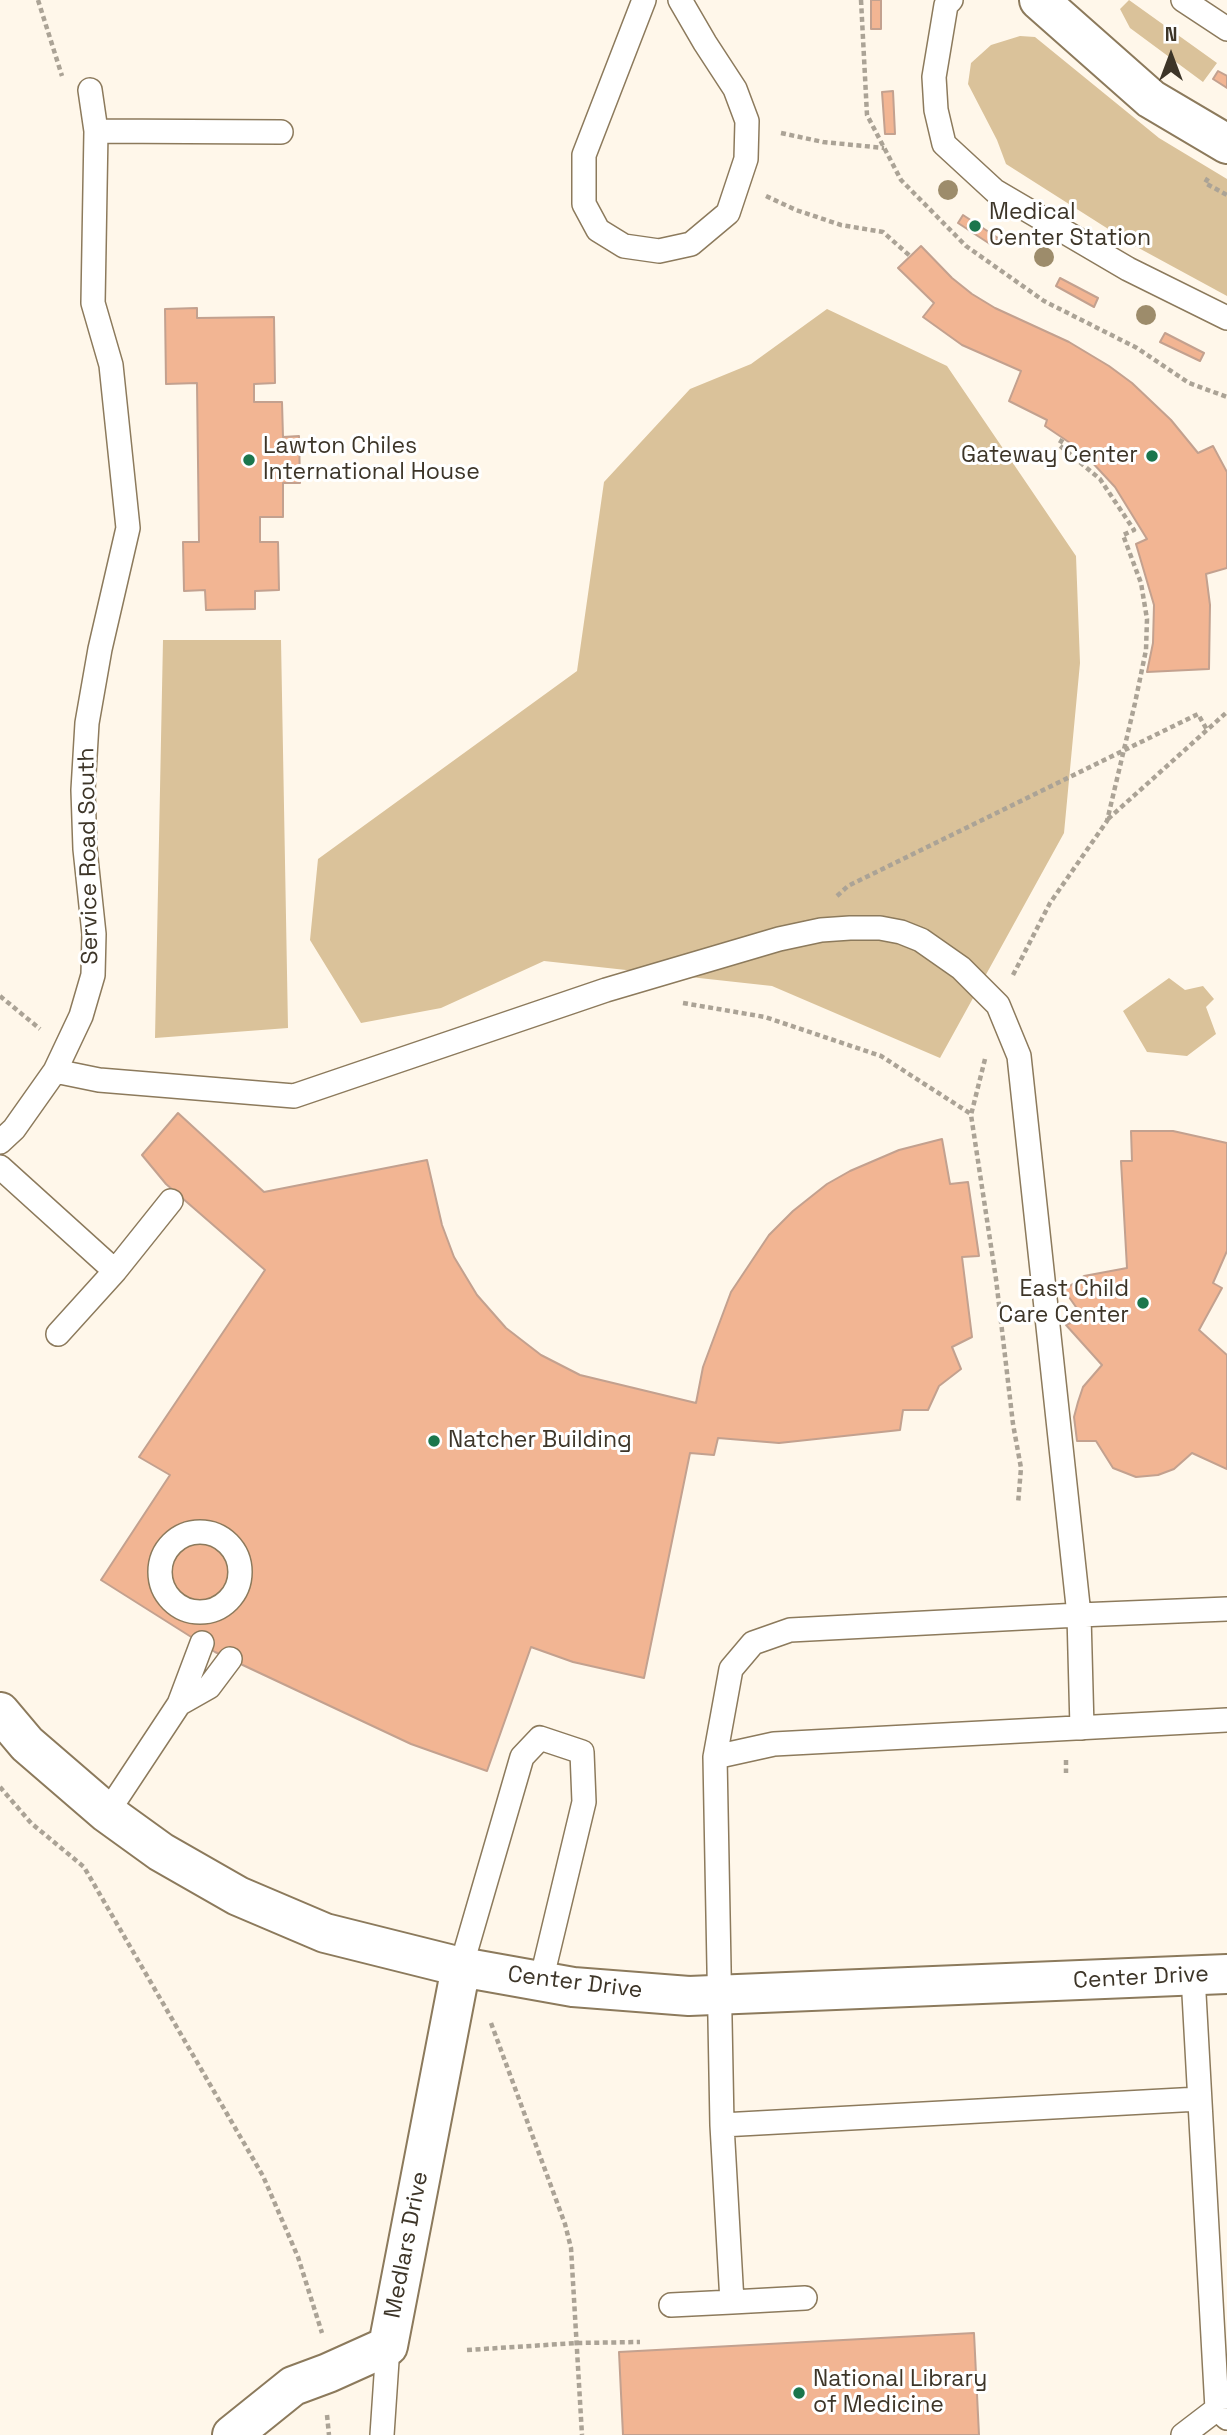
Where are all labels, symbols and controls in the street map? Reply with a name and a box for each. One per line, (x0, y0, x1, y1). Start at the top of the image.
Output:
north arrow (1136, 21, 1206, 91)
text: N (1165, 22, 1177, 47)
place label: Medical Center Station (989, 199, 1151, 253)
marker: Medical Center Station (967, 218, 983, 234)
place label: Lawton Chiles International House (263, 433, 480, 487)
place label: Gateway Center (961, 442, 1138, 470)
marker: Gateway Center (1144, 448, 1160, 464)
marker: Lawton Chiles International House (241, 452, 257, 468)
street label: Service Road South (73, 747, 105, 965)
place label: East Child Care Center (999, 1276, 1129, 1330)
marker: East Child Care Center (1135, 1295, 1151, 1311)
place label: Natcher Building (448, 1427, 632, 1455)
marker: Natcher Building (426, 1433, 442, 1449)
street label: Center Drive (506, 1961, 644, 2005)
street label: Center Drive (1073, 1961, 1209, 1995)
street label: Medlars Drive (379, 2169, 435, 2321)
place label: National Library of Medicine (813, 2366, 987, 2420)
marker: National Library of Medicine (791, 2385, 807, 2401)

